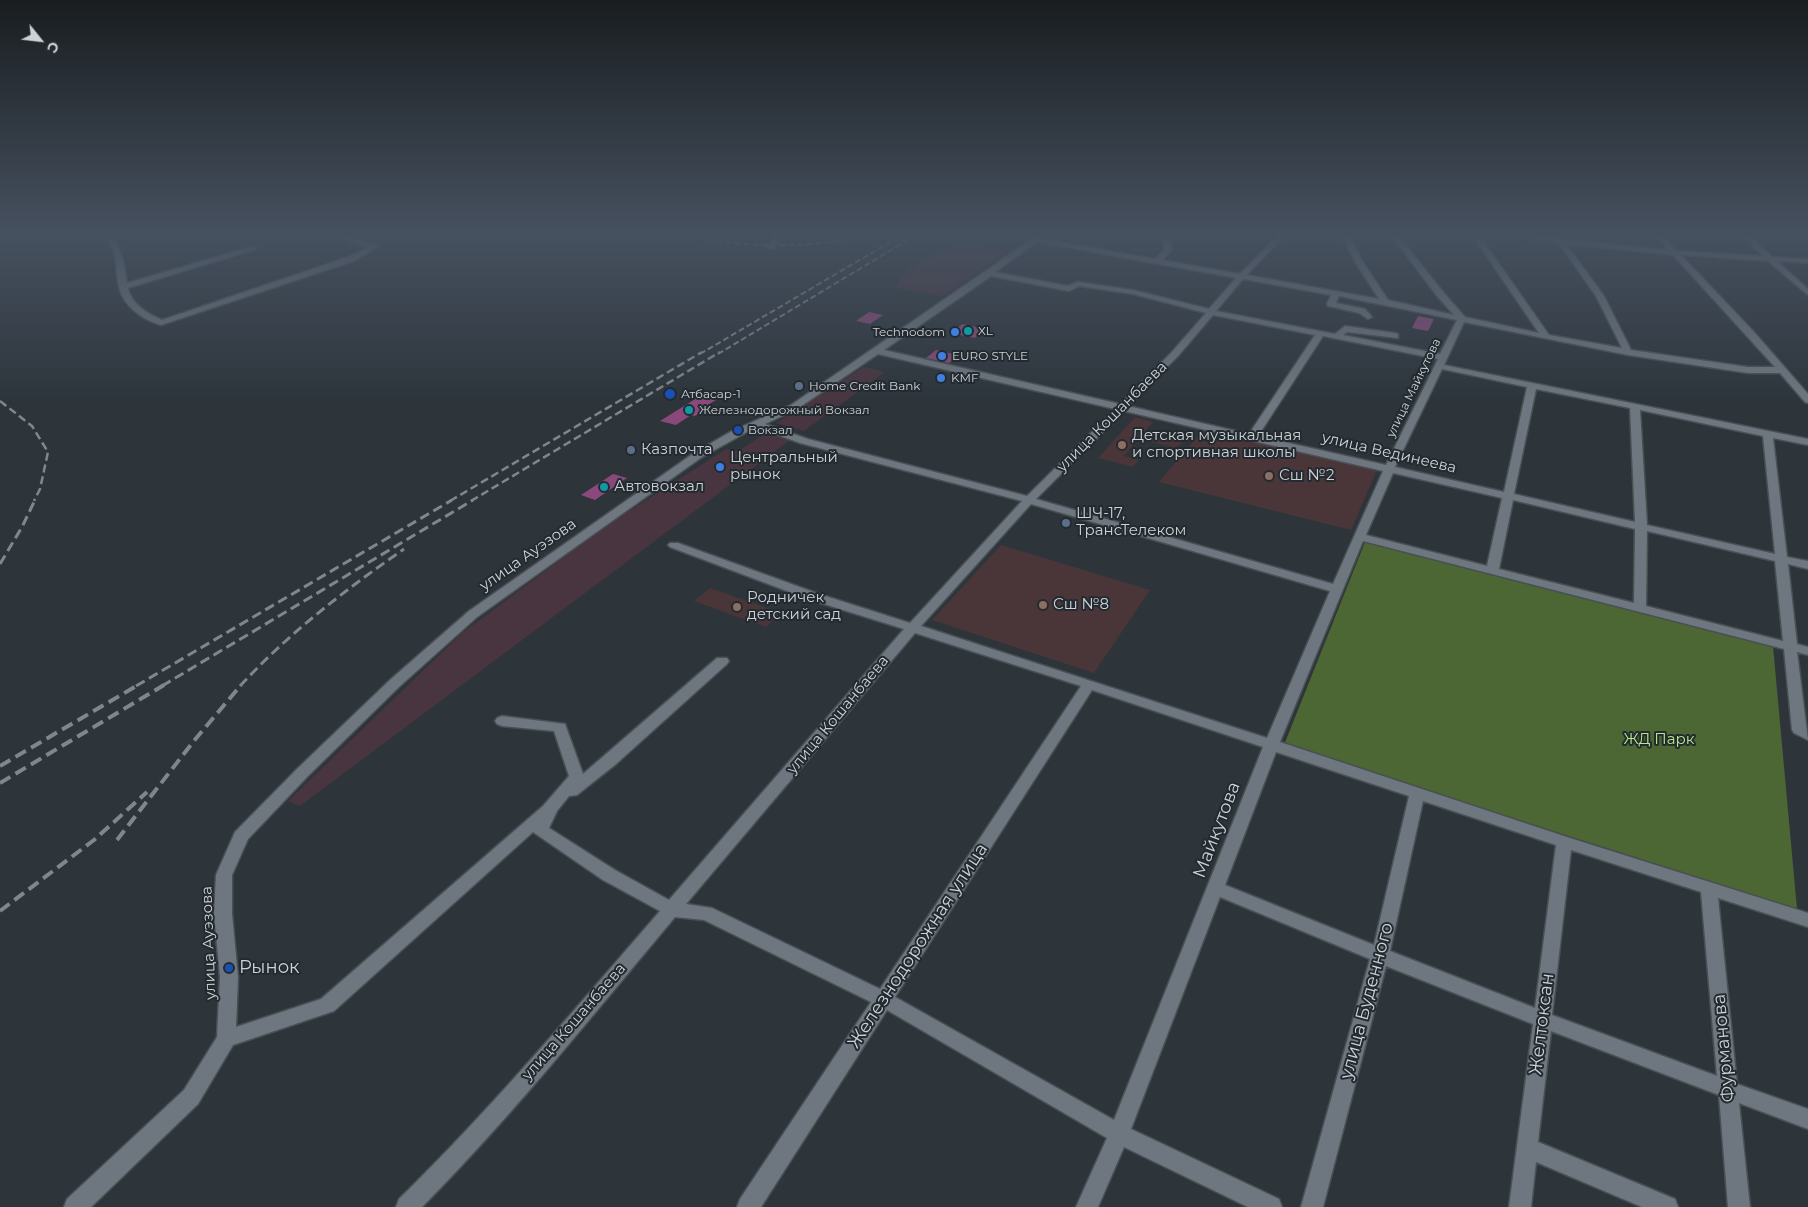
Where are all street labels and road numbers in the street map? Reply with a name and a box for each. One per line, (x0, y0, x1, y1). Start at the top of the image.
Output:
street label: улица Майкутова (1384, 336, 1444, 440)
street label: улица Кошанбаева (1053, 358, 1171, 476)
street label: улица Вединеева (1320, 429, 1458, 477)
street label: улица Ауэзова (476, 515, 580, 595)
street label: улица Кошанбаева (783, 652, 893, 778)
street label: Майкутова (1189, 779, 1245, 881)
street label: Железнодорожная улица (844, 839, 992, 1053)
street label: улица Ауэзова (198, 886, 220, 1000)
street label: улица Буденного (1336, 920, 1398, 1082)
street label: улица Кошанбаева (518, 960, 630, 1084)
street label: Желтоксан (1525, 972, 1559, 1076)
street label: Фурманова (1709, 993, 1739, 1103)

